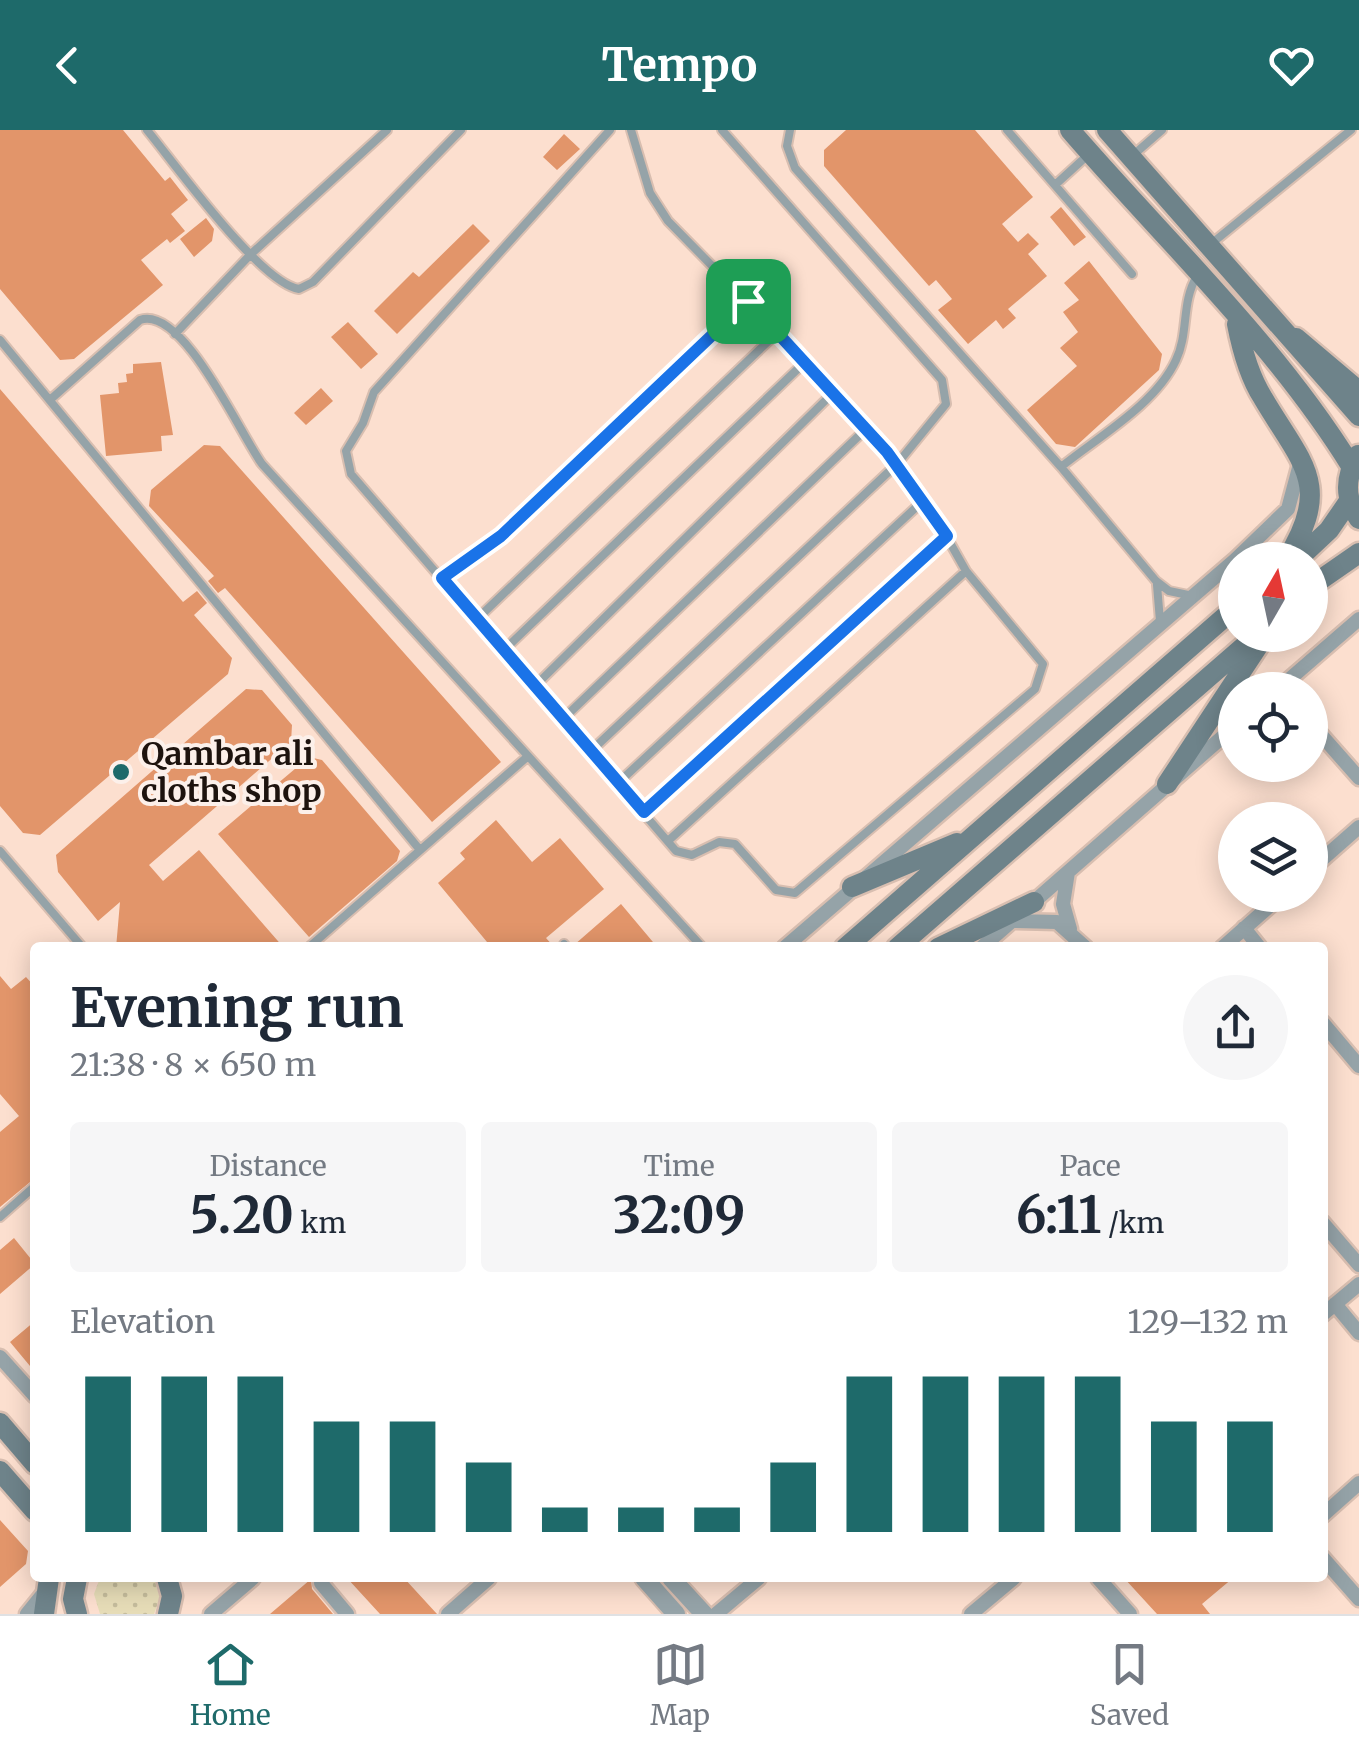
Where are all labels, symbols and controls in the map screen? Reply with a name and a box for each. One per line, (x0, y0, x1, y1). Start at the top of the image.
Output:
text: Tempo (602, 37, 757, 93)
icon: back (40, 38, 95, 93)
icon: heart (1264, 38, 1319, 93)
pin (706, 259, 791, 344)
icon: arrive (721, 274, 776, 329)
north arrow (1218, 542, 1328, 652)
map controls (1218, 542, 1328, 912)
button: locate (1218, 672, 1328, 782)
place label: Qambar ali cloths shop (141, 734, 322, 811)
marker: Qambar ali cloths shop (110, 761, 132, 783)
button: layers (1218, 802, 1328, 912)
text: Evening run (70, 973, 404, 1042)
button: share (1183, 975, 1288, 1080)
text: 21:38 · 8 × 650 m (70, 1045, 316, 1085)
text: Distance (209, 1148, 327, 1184)
text: Time (644, 1148, 715, 1184)
text: Pace (1059, 1148, 1121, 1184)
text: 5.20 (190, 1184, 294, 1247)
text: 32:09 (613, 1184, 745, 1247)
text: 6:11 (1016, 1184, 1101, 1247)
text: km (294, 1205, 346, 1241)
text: /km (1101, 1205, 1164, 1241)
text: Elevation (70, 1302, 215, 1342)
text: 129–132 m (1127, 1302, 1288, 1342)
tab: Home (190, 1637, 271, 1733)
tab: Map (650, 1637, 710, 1733)
tab: Saved (1090, 1637, 1169, 1733)

